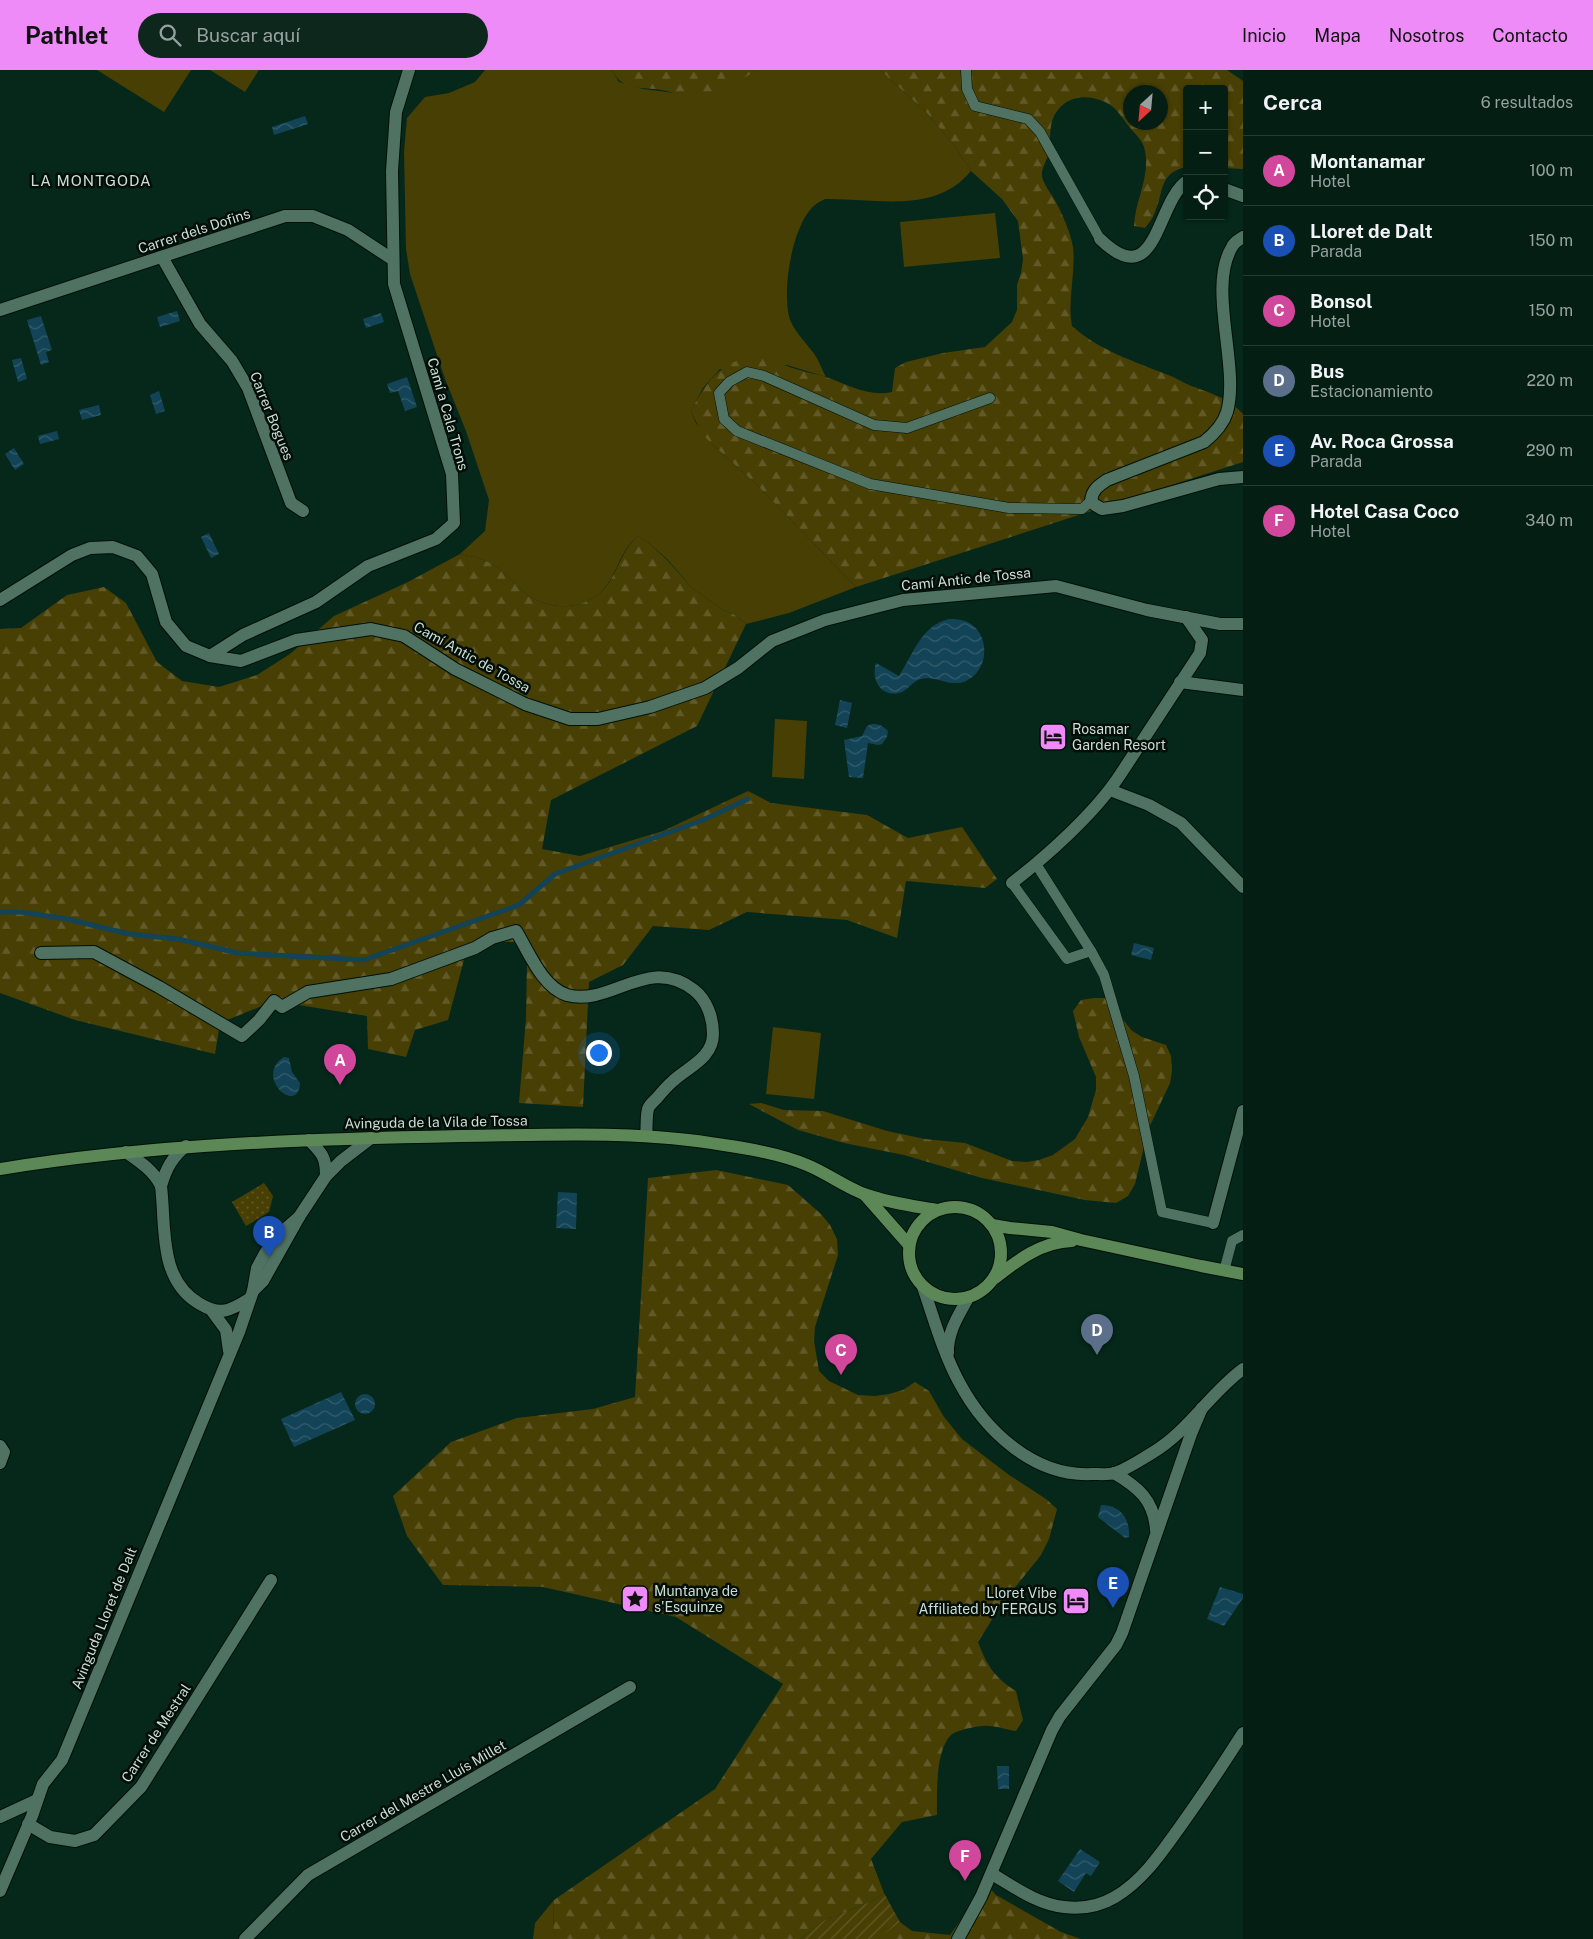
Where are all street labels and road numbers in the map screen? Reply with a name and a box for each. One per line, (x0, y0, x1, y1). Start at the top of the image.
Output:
street label: Carrer dels Dofins (136, 205, 252, 257)
street label: Camí a Cala Trons (424, 356, 472, 472)
street label: Carrer Bogues (247, 369, 297, 463)
street label: Camí Antic de Tossa (900, 564, 1032, 594)
street label: Camí Antic de Tossa (411, 618, 533, 696)
street label: Avinguda de la Vila de Tossa (344, 1112, 528, 1132)
street label: Avinguda Lloret de Dalt (68, 1545, 140, 1691)
street label: Carrer de Mestral (118, 1681, 194, 1785)
street label: Carrer del Mestre Lluís Millet (337, 1737, 509, 1845)

